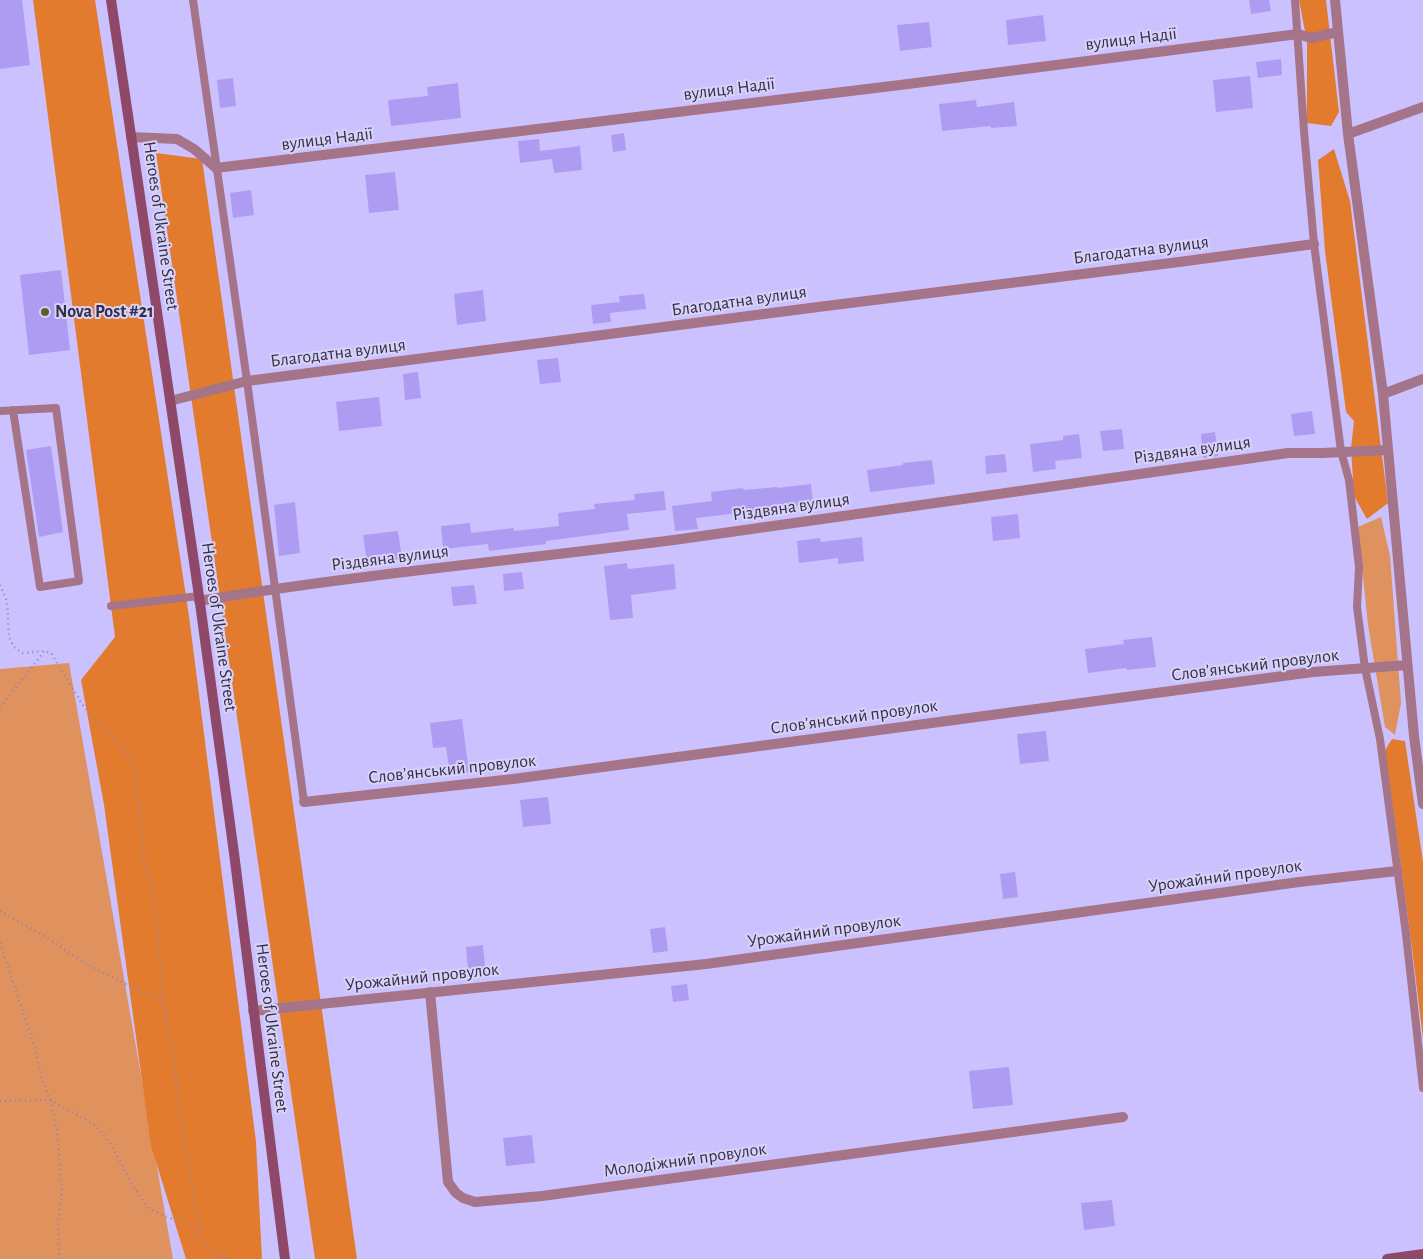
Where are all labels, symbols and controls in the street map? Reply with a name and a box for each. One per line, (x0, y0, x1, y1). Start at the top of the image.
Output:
street label: вулиця Надії (1084, 23, 1178, 55)
street label: вулиця Надії (682, 73, 776, 105)
street label: вулиця Надії (280, 123, 374, 155)
street label: Heroes of Ukraine Street (138, 140, 184, 312)
street label: Благодатна вулиця (1072, 231, 1210, 269)
street label: Благодатна вулиця (670, 281, 808, 321)
place label: Nova Post #21 (55, 301, 154, 323)
marker: Nova Post #21 (39, 306, 51, 318)
street label: Благодатна вулиця (269, 334, 407, 372)
street label: Різдвяна вулиця (1132, 431, 1252, 469)
street label: Різдвяна вулиця (731, 488, 851, 526)
street label: Різдвяна вулиця (330, 540, 450, 576)
street label: Heroes of Ukraine Street (196, 541, 242, 713)
street label: Словʼянський провулок (1170, 644, 1340, 686)
street label: Словʼянський провулок (769, 695, 939, 739)
street label: Словʼянський провулок (367, 749, 537, 789)
street label: Урожайний провулок (1147, 855, 1303, 897)
street label: Урожайний провулок (746, 910, 902, 952)
street label: Heroes of Ukraine Street (251, 942, 293, 1114)
street label: Урожайний провулок (344, 958, 500, 996)
street label: Молодіжний провулок (602, 1138, 768, 1182)

